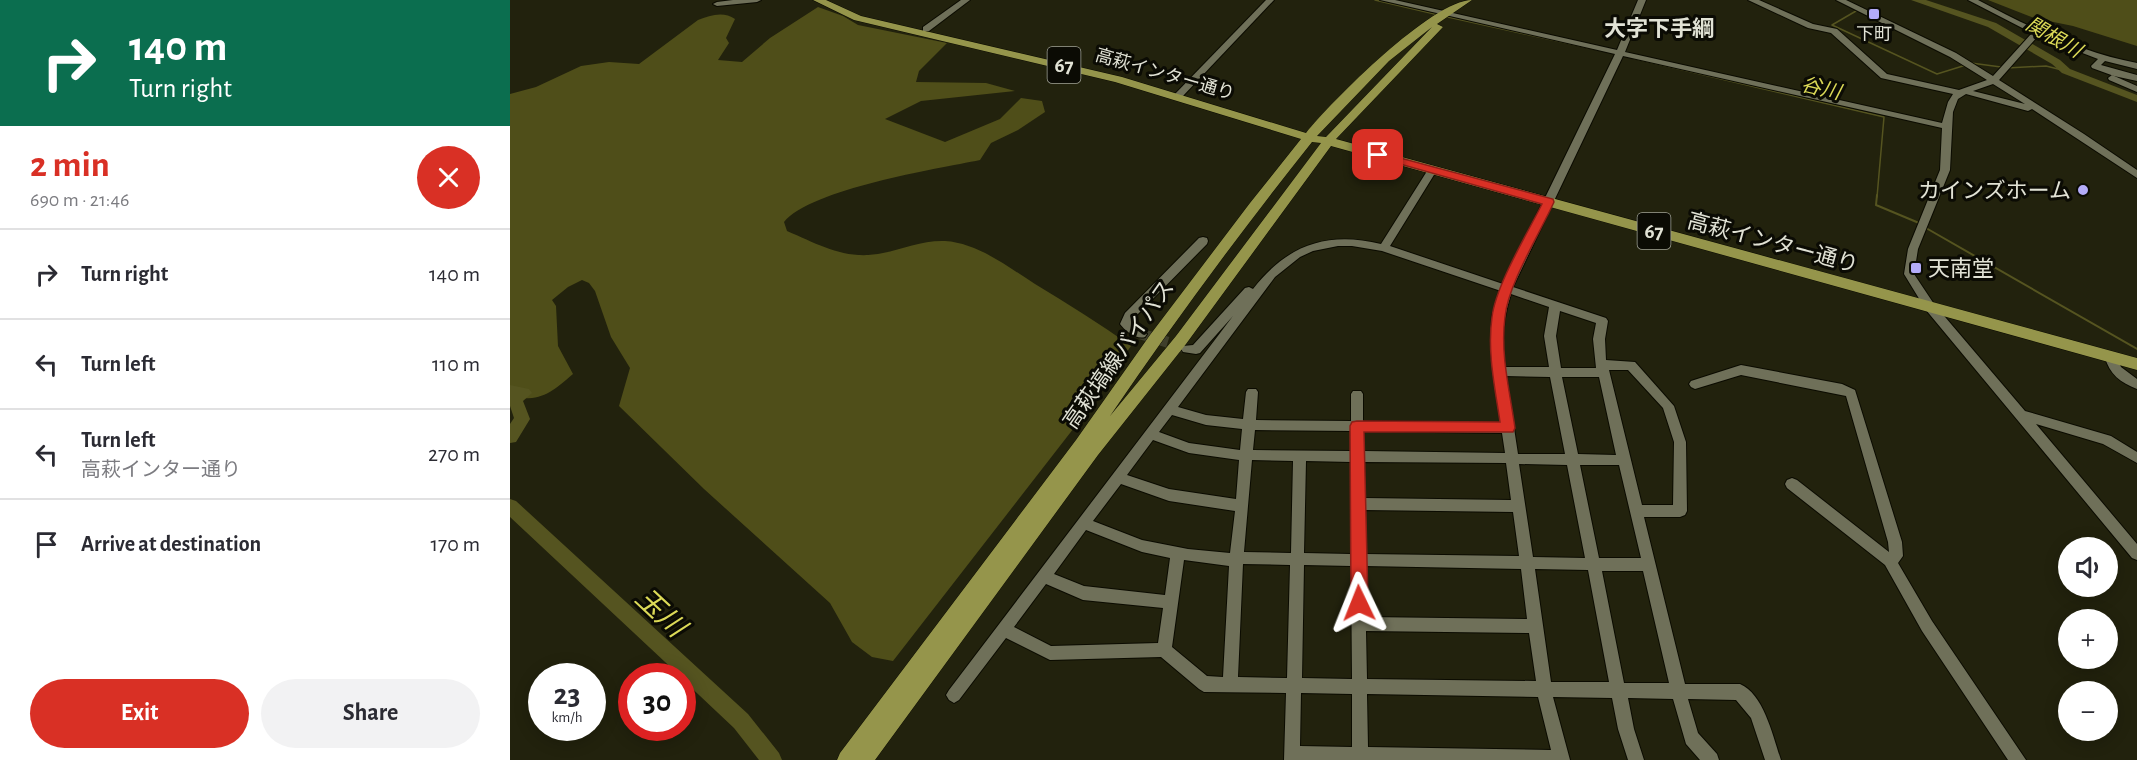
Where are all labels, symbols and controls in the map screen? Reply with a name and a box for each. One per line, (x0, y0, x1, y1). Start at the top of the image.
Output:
marker: 下町 (1867, 7, 1881, 21)
water label: 関根川 (2023, 13, 2087, 63)
district label: 大字下手綱 (1604, 17, 1714, 40)
icon: right (30, 24, 108, 102)
text: 140 m (129, 26, 227, 68)
place label: 下町 (1856, 26, 1892, 44)
street label: 高萩インター通り (1093, 46, 1237, 103)
road number: 67 (1048, 47, 1080, 83)
water label: 谷川 (1799, 74, 1845, 104)
text: Turn right (129, 75, 232, 102)
pin (1352, 129, 1403, 180)
icon: arrive (1361, 138, 1394, 171)
button: close (417, 146, 480, 209)
text: 2 min (30, 147, 110, 183)
place label: カインズホーム (1918, 179, 2071, 202)
marker: カインズホーム (2076, 183, 2090, 197)
text: 690 m · 21:46 (30, 190, 129, 210)
street label: 高萩インター通り (1685, 209, 1861, 276)
road number: 67 (1638, 213, 1670, 249)
place label: 天南堂 (1928, 257, 1994, 280)
icon: right (30, 258, 63, 291)
marker: 天南堂 (1909, 261, 1923, 275)
text: Turn right (81, 263, 168, 285)
text: 140 m (429, 263, 480, 285)
street label: 高萩塙線バイパス (1059, 276, 1178, 433)
icon: left (30, 348, 63, 381)
text: Turn left (81, 353, 155, 375)
text: 110 m (432, 353, 480, 375)
text: Turn left (81, 429, 155, 451)
icon: left (30, 438, 63, 471)
text: 270 m (428, 443, 480, 465)
text: 高萩インター通り (81, 460, 241, 480)
icon: arrive (30, 528, 63, 561)
text: Arrive at destination (81, 533, 261, 555)
text: 170 m (430, 533, 480, 555)
map controls (2058, 537, 2118, 741)
button: sound (2058, 537, 2118, 597)
position arrow (1327, 571, 1391, 635)
water label: 玉川 (630, 583, 693, 645)
button: + (2058, 609, 2118, 669)
speed limit sign: 30 (618, 663, 696, 741)
button: Exit (30, 679, 249, 748)
button: Share (261, 679, 480, 748)
text: 23 (553, 680, 581, 710)
button: − (2058, 681, 2118, 741)
text: km/h (552, 710, 582, 725)

